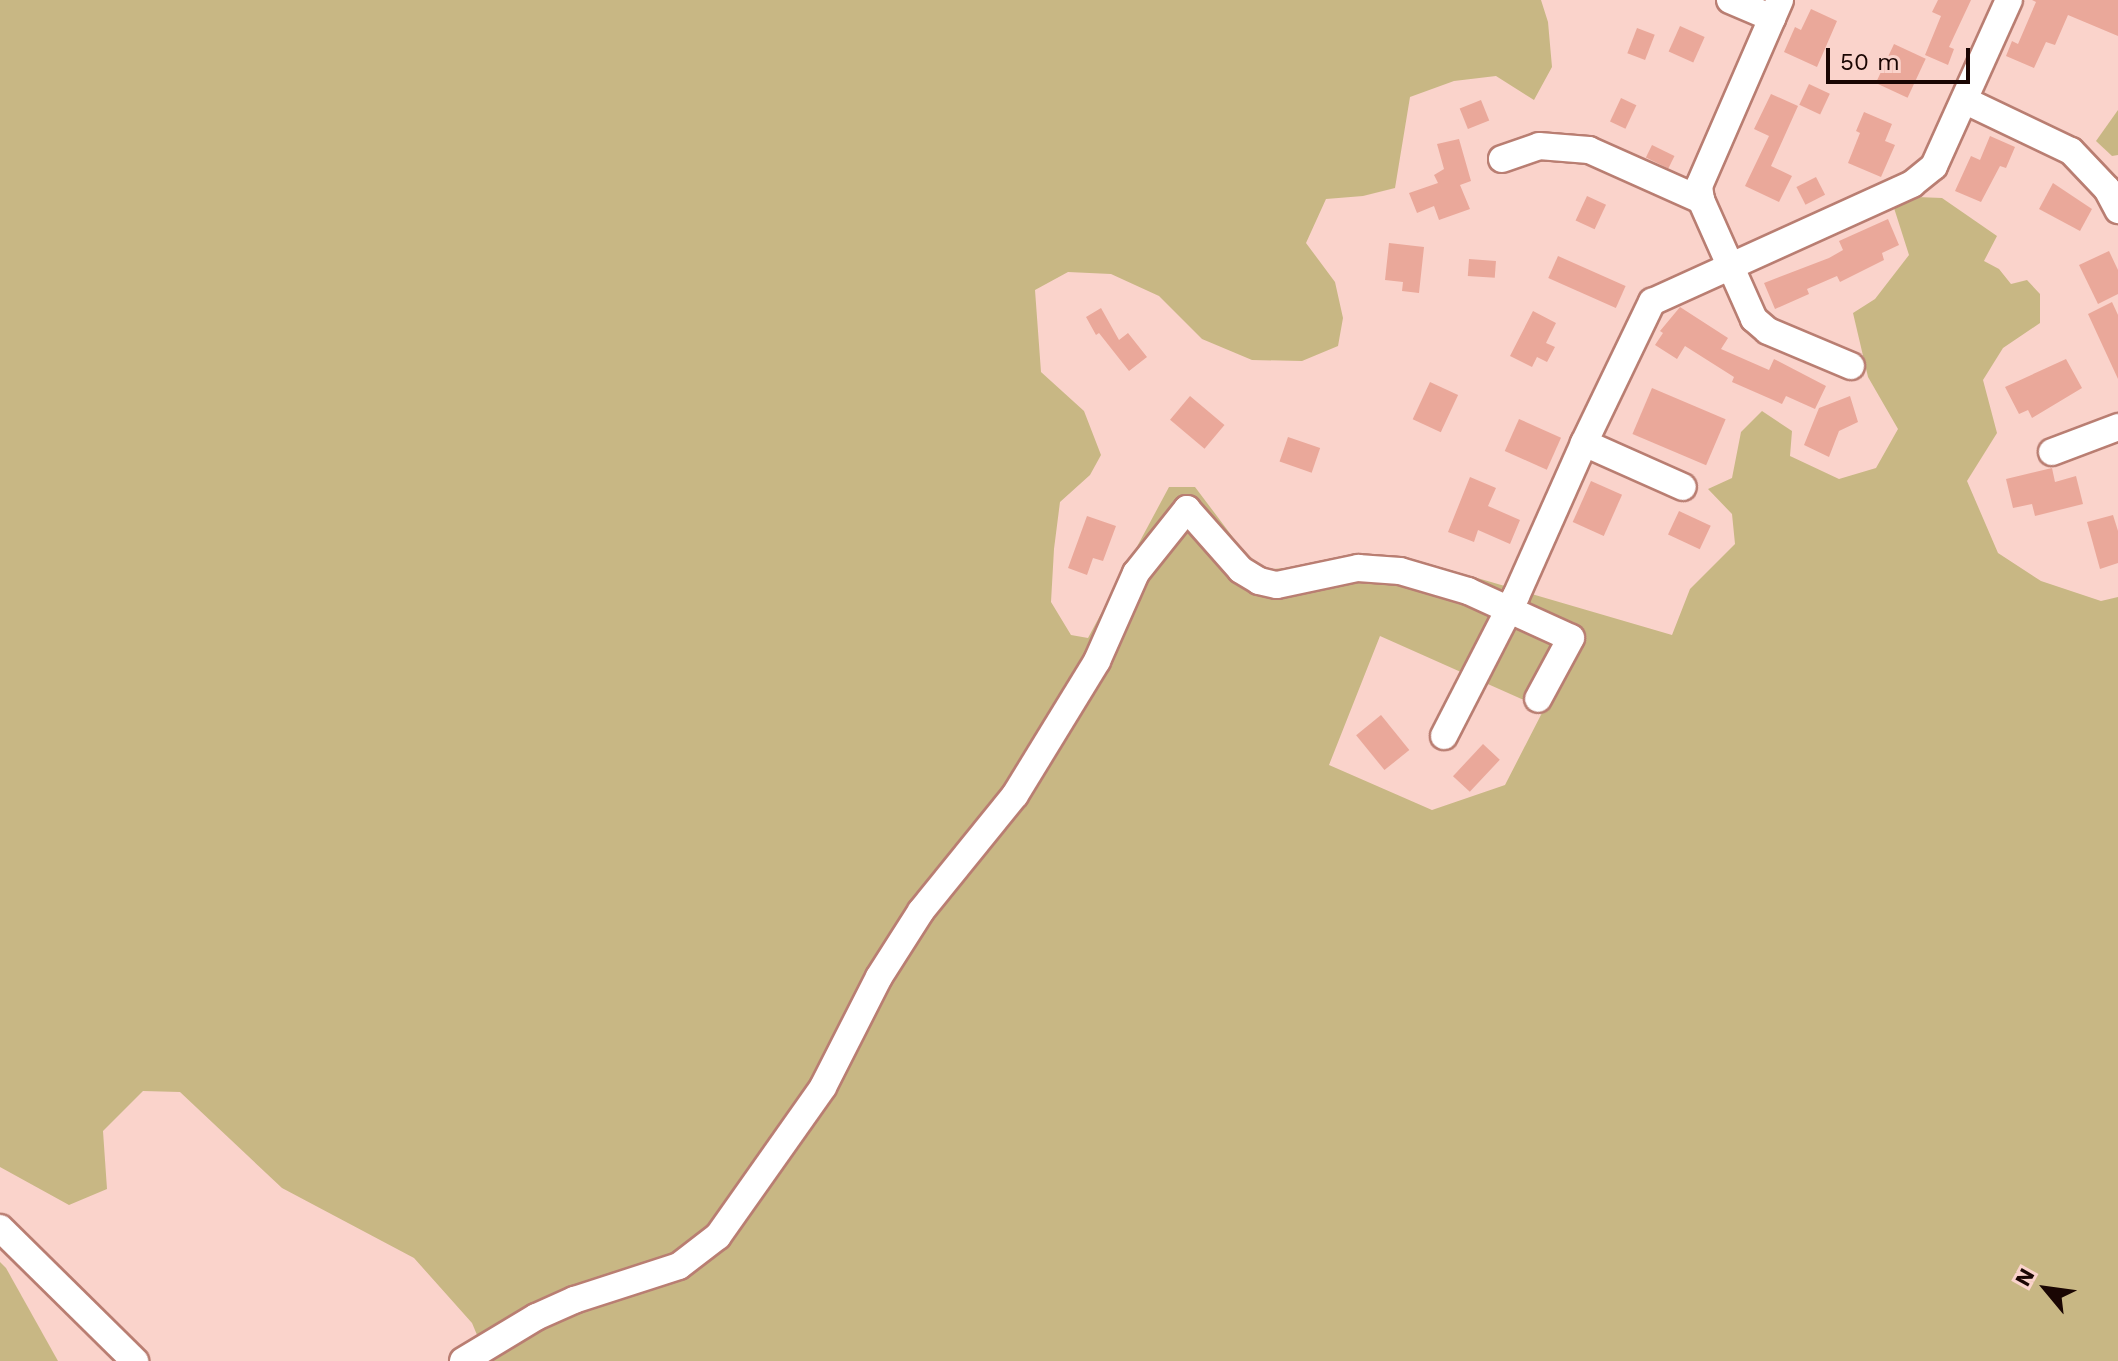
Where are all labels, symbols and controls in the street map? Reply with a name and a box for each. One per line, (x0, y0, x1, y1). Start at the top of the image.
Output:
scale bar (1830, 32, 1974, 82)
text: 50 m (1840, 48, 1900, 76)
north arrow (2006, 1249, 2086, 1329)
text: N (2010, 1264, 2039, 1290)

